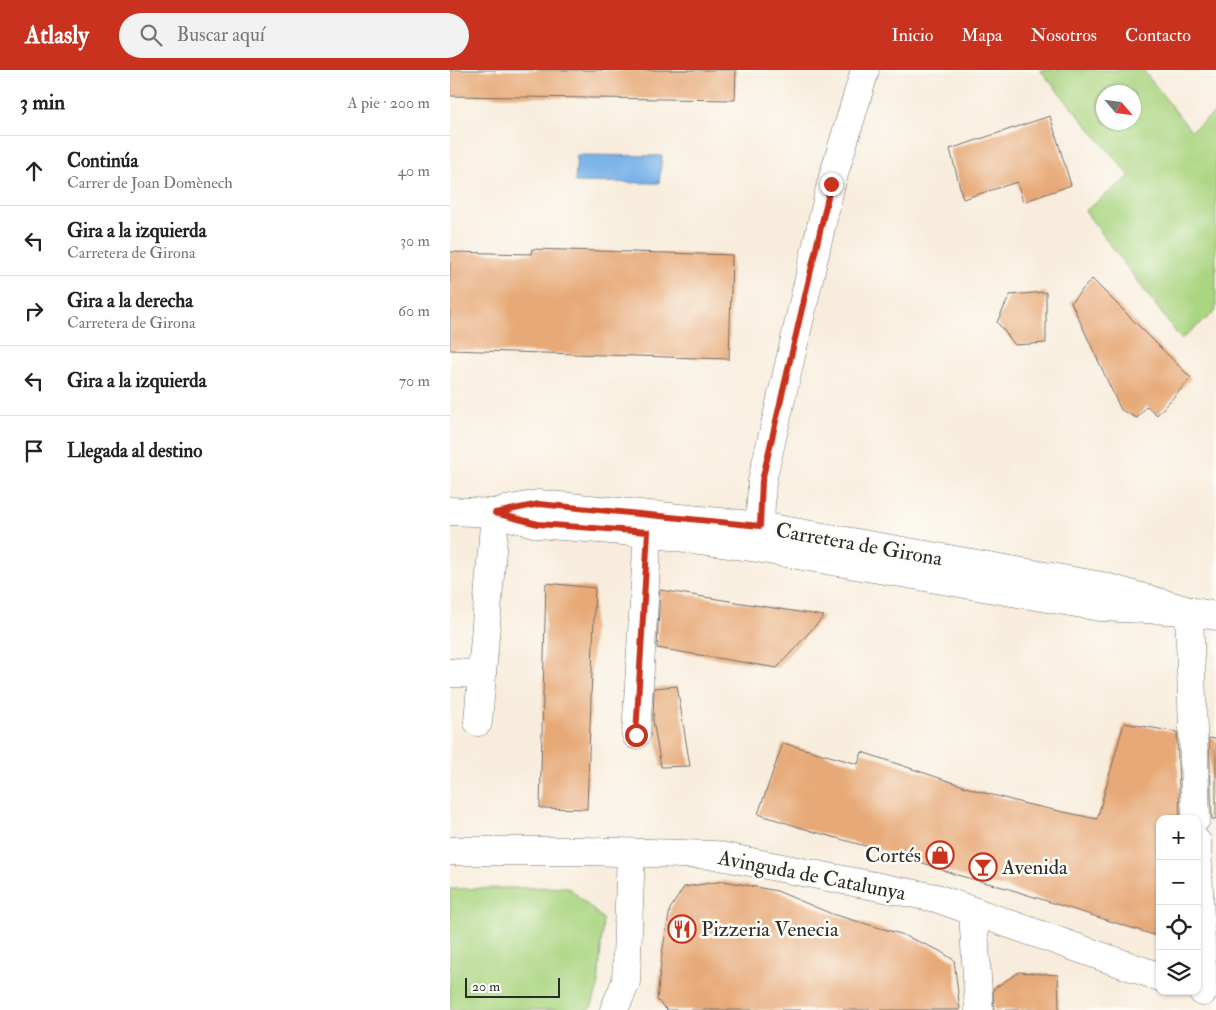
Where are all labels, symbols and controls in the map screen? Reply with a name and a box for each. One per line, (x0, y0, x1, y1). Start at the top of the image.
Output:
search box (119, 13, 469, 58)
text: Atlasly (25, 20, 89, 51)
icon: search (137, 21, 165, 49)
text: Buscar aquí (177, 23, 265, 47)
text: Inicio (891, 24, 933, 47)
text: Mapa (961, 24, 1003, 47)
text: Nosotros (1031, 24, 1097, 47)
text: Contacto (1125, 24, 1191, 47)
north arrow (1096, 85, 1141, 130)
text: 3 min (20, 89, 65, 116)
text: A pie · 200 m (347, 93, 430, 113)
text: Continúa (67, 149, 138, 173)
icon: ahead (20, 157, 48, 185)
text: 40 m (397, 161, 430, 181)
text: Carrer de Joan Domènech (67, 173, 233, 193)
route end (820, 173, 843, 196)
text: Gira a la izquierda (67, 219, 206, 243)
icon: left (20, 227, 48, 255)
text: 30 m (400, 231, 430, 251)
text: Carretera de Girona (67, 243, 196, 263)
text: Gira a la derecha (67, 289, 193, 313)
icon: right (20, 297, 48, 325)
text: 60 m (398, 301, 430, 321)
text: Carretera de Girona (67, 313, 196, 333)
icon: left (20, 367, 48, 395)
text: Gira a la izquierda (67, 369, 206, 393)
text: 70 m (399, 371, 430, 391)
icon: arrive (20, 437, 48, 465)
text: Llegada al destino (67, 439, 202, 463)
street label: Carretera de Girona (773, 517, 945, 573)
route start (625, 724, 648, 747)
map controls (1156, 815, 1201, 995)
button: + (1156, 815, 1201, 860)
shop icon: Cortés (925, 840, 955, 870)
place label: Cortés (865, 842, 921, 869)
street label: Avinguda de Catalunya (715, 844, 908, 907)
bar icon: Avenida (968, 852, 998, 882)
place label: Avenida (1001, 854, 1068, 881)
button: − (1156, 860, 1201, 905)
button: locate (1156, 905, 1201, 950)
restaurant icon: Pizzeria Venecia (667, 914, 697, 944)
place label: Pizzeria Venecia (701, 916, 839, 943)
button: layers (1156, 950, 1201, 995)
scale bar (465, 975, 560, 998)
text: 20 m (472, 978, 500, 995)

